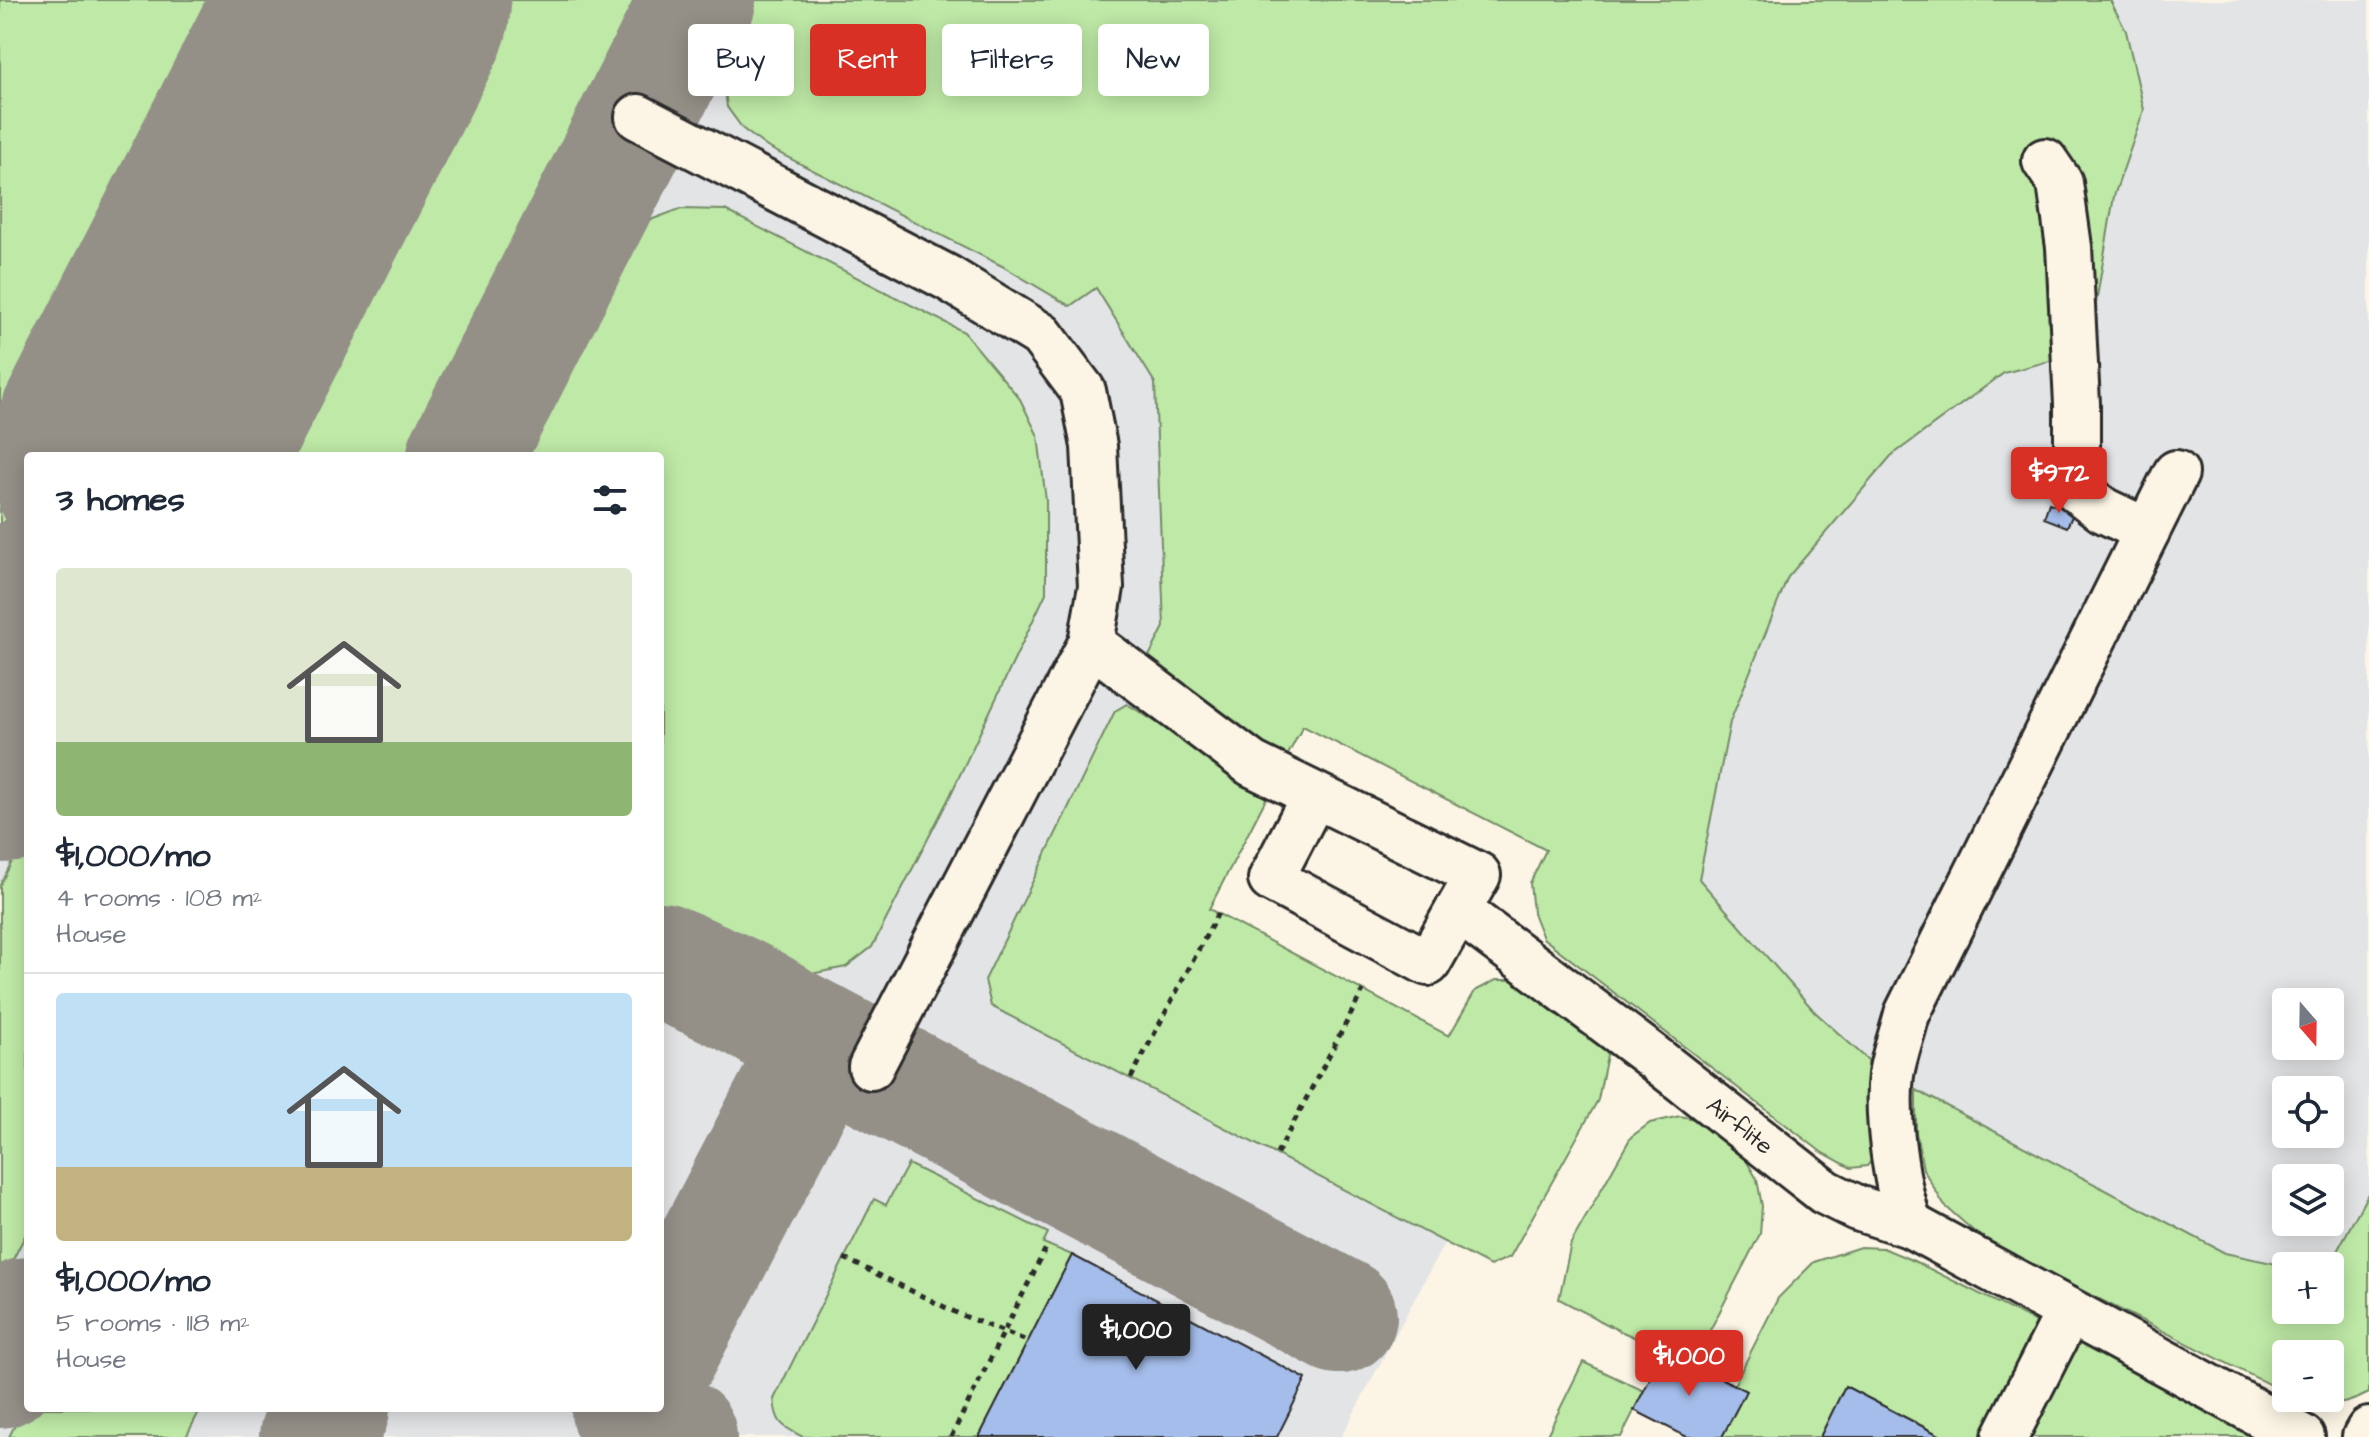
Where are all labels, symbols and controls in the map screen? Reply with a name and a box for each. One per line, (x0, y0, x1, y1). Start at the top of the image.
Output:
chip: Buy (688, 24, 794, 96)
chip: Rent (810, 24, 926, 96)
chip: Filters (942, 24, 1082, 96)
chip: New (1098, 24, 1209, 96)
pin: $972 (2012, 447, 2106, 515)
text: $972 (2029, 455, 2089, 491)
text: 3 homes (56, 476, 185, 524)
icon: filters (588, 478, 632, 522)
icon: home (272, 620, 416, 764)
text: $1,000/mo (56, 832, 211, 880)
text: 4 rooms · 108 m² (56, 880, 262, 916)
text: House (56, 916, 127, 952)
north arrow (2272, 988, 2344, 1060)
map controls (2272, 988, 2344, 1412)
icon: home (272, 1045, 416, 1189)
button: locate (2272, 1076, 2344, 1148)
street label: Airflite (1699, 1089, 1780, 1163)
button: layers (2272, 1164, 2344, 1236)
button: + (2272, 1252, 2344, 1324)
text: $1,000/mo (56, 1257, 211, 1305)
pin: $1,000 (1071, 1304, 1201, 1372)
text: 5 rooms · 118 m² (56, 1305, 250, 1341)
text: $1,000 (1100, 1312, 1172, 1348)
pin: $1,000 (1624, 1330, 1754, 1398)
text: $1,000 (1653, 1338, 1725, 1374)
button: − (2272, 1340, 2344, 1412)
text: House (56, 1341, 127, 1377)

